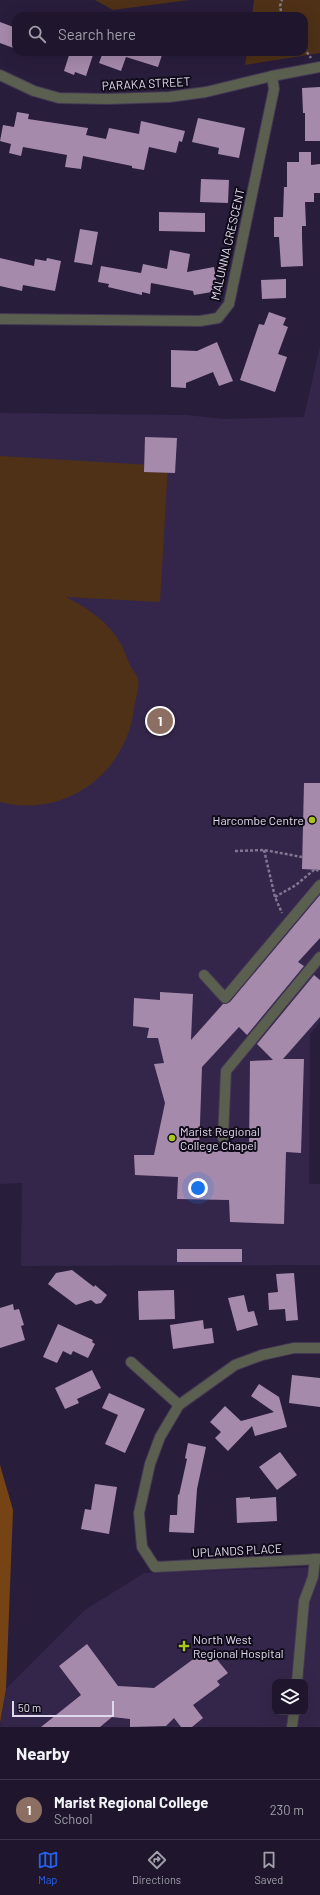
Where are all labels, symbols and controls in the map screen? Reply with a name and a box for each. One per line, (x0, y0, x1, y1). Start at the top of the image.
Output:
search box (12, 12, 308, 56)
icon: search (26, 23, 48, 45)
text: Search here (58, 25, 136, 43)
street label: PARAKA STREET (101, 74, 191, 92)
street label: MALUNNA CRESCENT (207, 186, 247, 301)
pin: 1 (147, 706, 173, 736)
place label: Harcombe Centre (213, 813, 304, 827)
marker: Harcombe Centre (307, 815, 317, 825)
place label: Marist Regional College Chapel (180, 1124, 260, 1152)
marker: Marist Regional College Chapel (167, 1133, 177, 1143)
your location (188, 1178, 208, 1198)
street label: UPLANDS PLACE (192, 1541, 282, 1559)
place label: North West Regional Hospital (193, 1632, 284, 1660)
marker: North West Regional Hospital (178, 1640, 190, 1652)
map controls (272, 1679, 308, 1715)
button: layers (272, 1679, 308, 1715)
scale bar (12, 1699, 114, 1718)
text: 50 m (18, 1701, 41, 1714)
text: Nearby (16, 1743, 70, 1763)
text: Marist Regional College (54, 1793, 209, 1811)
text: 1 (27, 1802, 31, 1818)
text: 230 m (270, 1802, 304, 1818)
text: School (54, 1811, 92, 1827)
tab: Map (37, 1849, 59, 1886)
tab: Directions (132, 1849, 181, 1886)
tab: Saved (254, 1849, 283, 1886)

